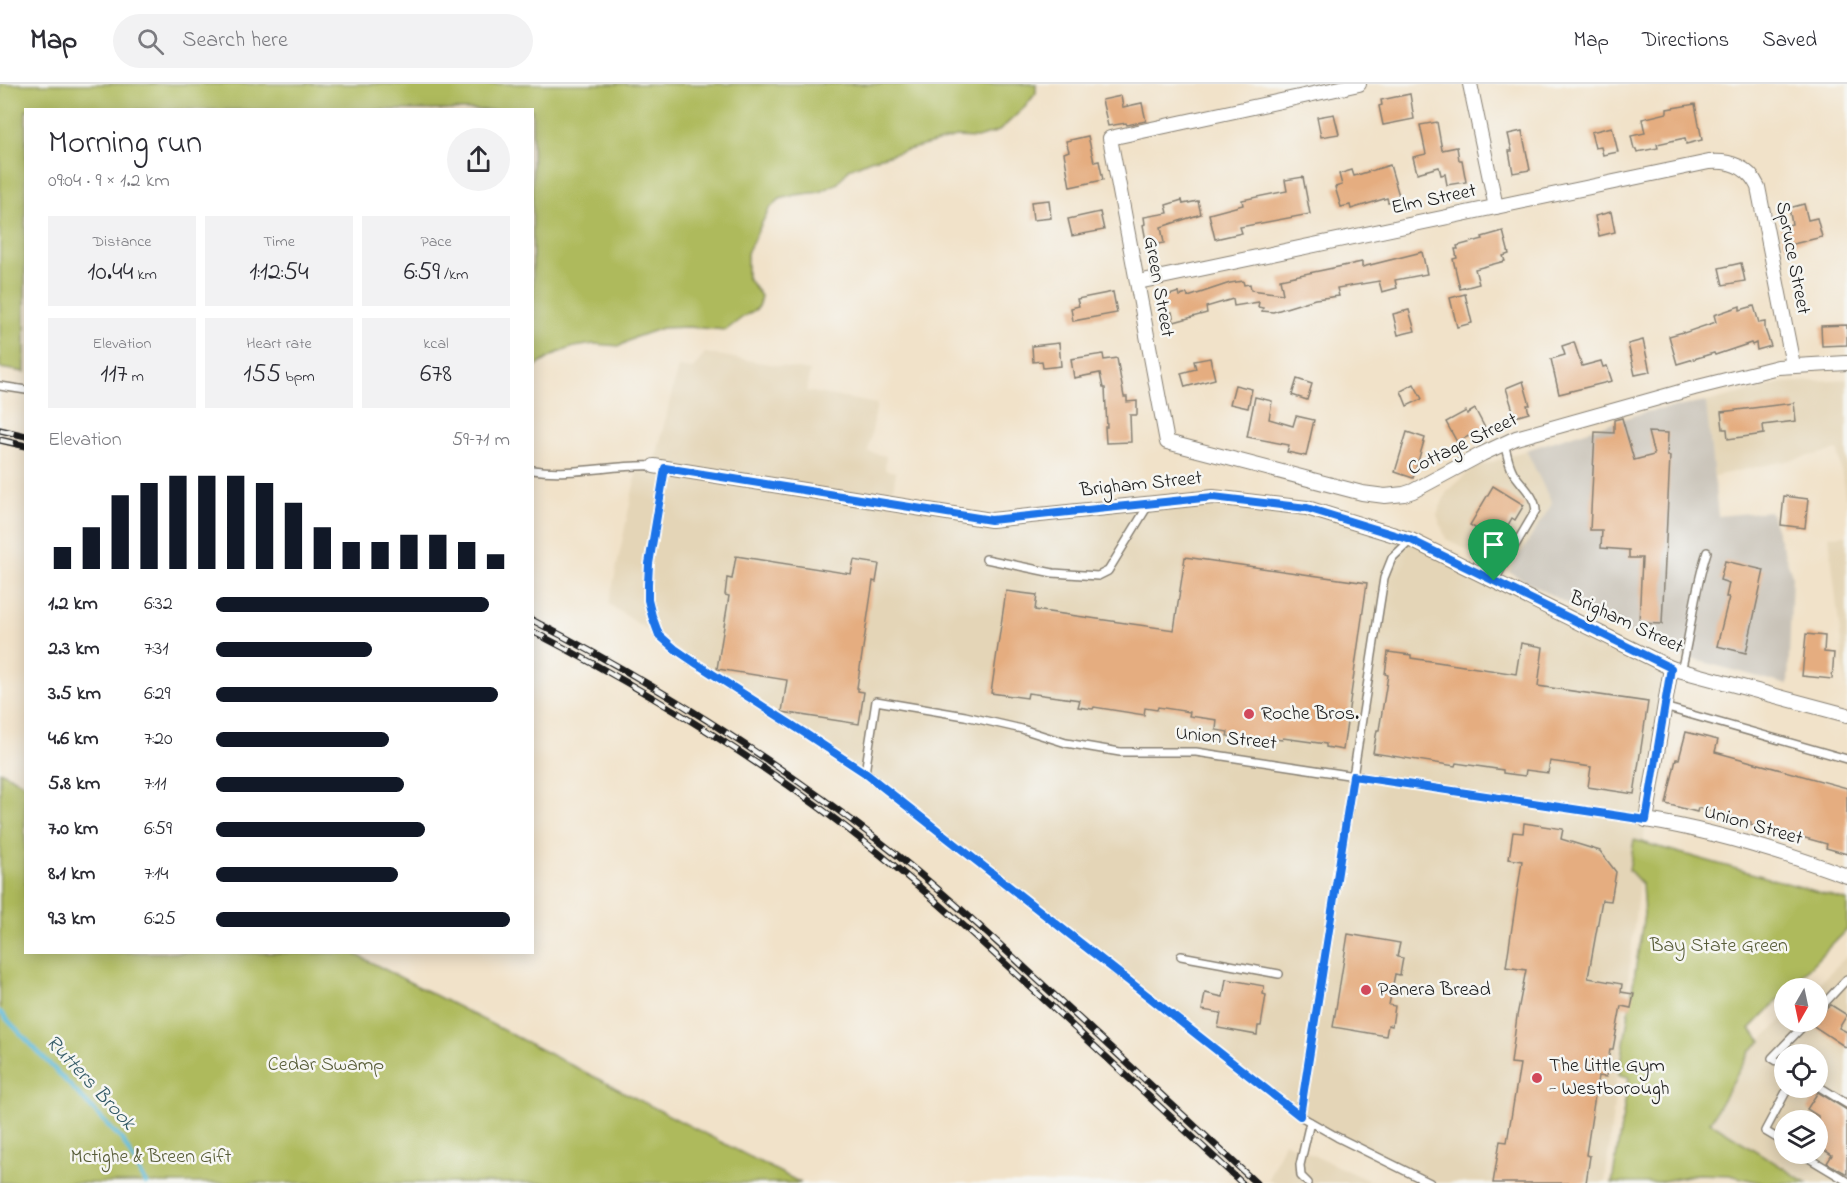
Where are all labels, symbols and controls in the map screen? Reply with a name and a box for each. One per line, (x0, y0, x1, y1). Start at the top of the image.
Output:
search box (113, 14, 533, 68)
text: Map (30, 21, 77, 62)
icon: search (134, 25, 167, 58)
text: Search here (182, 25, 288, 57)
text: Map (1573, 26, 1609, 56)
text: Directions (1642, 26, 1729, 56)
text: Saved (1762, 26, 1817, 56)
text: Morning run (48, 120, 202, 168)
button: share (447, 128, 510, 191)
text: 09:04 · 9 × 1.2 km (48, 167, 170, 196)
street label: Elm Street (1389, 177, 1480, 223)
street label: Spruce Street (1767, 199, 1817, 317)
text: Distance (93, 230, 151, 254)
text: Time (263, 230, 295, 254)
text: Pace (420, 230, 452, 254)
street label: Green Street (1135, 234, 1181, 340)
text: 10.44 (87, 254, 133, 292)
text: 1:12:54 (249, 254, 309, 292)
text: 6:59 (404, 254, 440, 292)
text: km (133, 263, 157, 287)
text: /km (440, 263, 468, 287)
text: Elevation (93, 332, 151, 356)
text: Heart rate (246, 332, 312, 356)
text: kcal (423, 332, 449, 356)
text: 117 (100, 356, 127, 394)
text: 155 (243, 356, 281, 394)
text: 678 (420, 356, 452, 394)
text: m (127, 365, 144, 389)
text: bpm (281, 365, 315, 389)
street label: Cottage Street (1403, 406, 1524, 485)
text: Elevation (48, 426, 122, 455)
text: 59–71 m (452, 426, 510, 455)
street label: Brigham Street (1077, 464, 1204, 507)
pin (1468, 519, 1519, 581)
icon: arrive (1477, 528, 1510, 561)
street label: Brigham Street (1563, 584, 1688, 663)
text: 1.2 km (48, 590, 98, 619)
text: 6:32 (144, 590, 173, 619)
text: 2.3 km (48, 635, 100, 664)
text: 7:31 (144, 635, 169, 664)
text: 3.5 km (48, 680, 101, 709)
text: 6:29 (144, 680, 170, 709)
place label: Roche Bros. (1261, 700, 1359, 729)
marker: Roche Bros. (1242, 707, 1256, 721)
street label: Union Street (1174, 719, 1278, 759)
text: 4.6 km (48, 725, 98, 754)
text: 7:20 (144, 725, 173, 754)
text: 5.8 km (48, 770, 100, 799)
text: 7:11 (144, 770, 167, 799)
street label: Union Street (1700, 798, 1806, 854)
text: 7.0 km (48, 815, 98, 844)
text: 6:59 (144, 815, 172, 844)
text: 8.1 km (48, 860, 95, 889)
text: 7:14 (144, 860, 169, 889)
text: 9.3 km (48, 905, 96, 934)
text: 6:25 (144, 905, 176, 934)
park label: Bay State Green (1649, 932, 1788, 961)
place label: Panera Bread (1378, 976, 1491, 1005)
north arrow (1774, 978, 1828, 1032)
map controls (1774, 978, 1828, 1164)
marker: Panera Bread (1359, 983, 1373, 997)
water label: Rutters Brook (38, 1029, 143, 1138)
button: locate (1774, 1044, 1828, 1098)
park label: Cedar Swamp (268, 1051, 384, 1080)
place label: The Little Gym - Westborough (1549, 1052, 1670, 1105)
marker: The Little Gym - Westborough (1530, 1071, 1544, 1085)
button: layers (1774, 1110, 1828, 1164)
park label: Mctighe & Breen Gift (71, 1143, 232, 1173)

